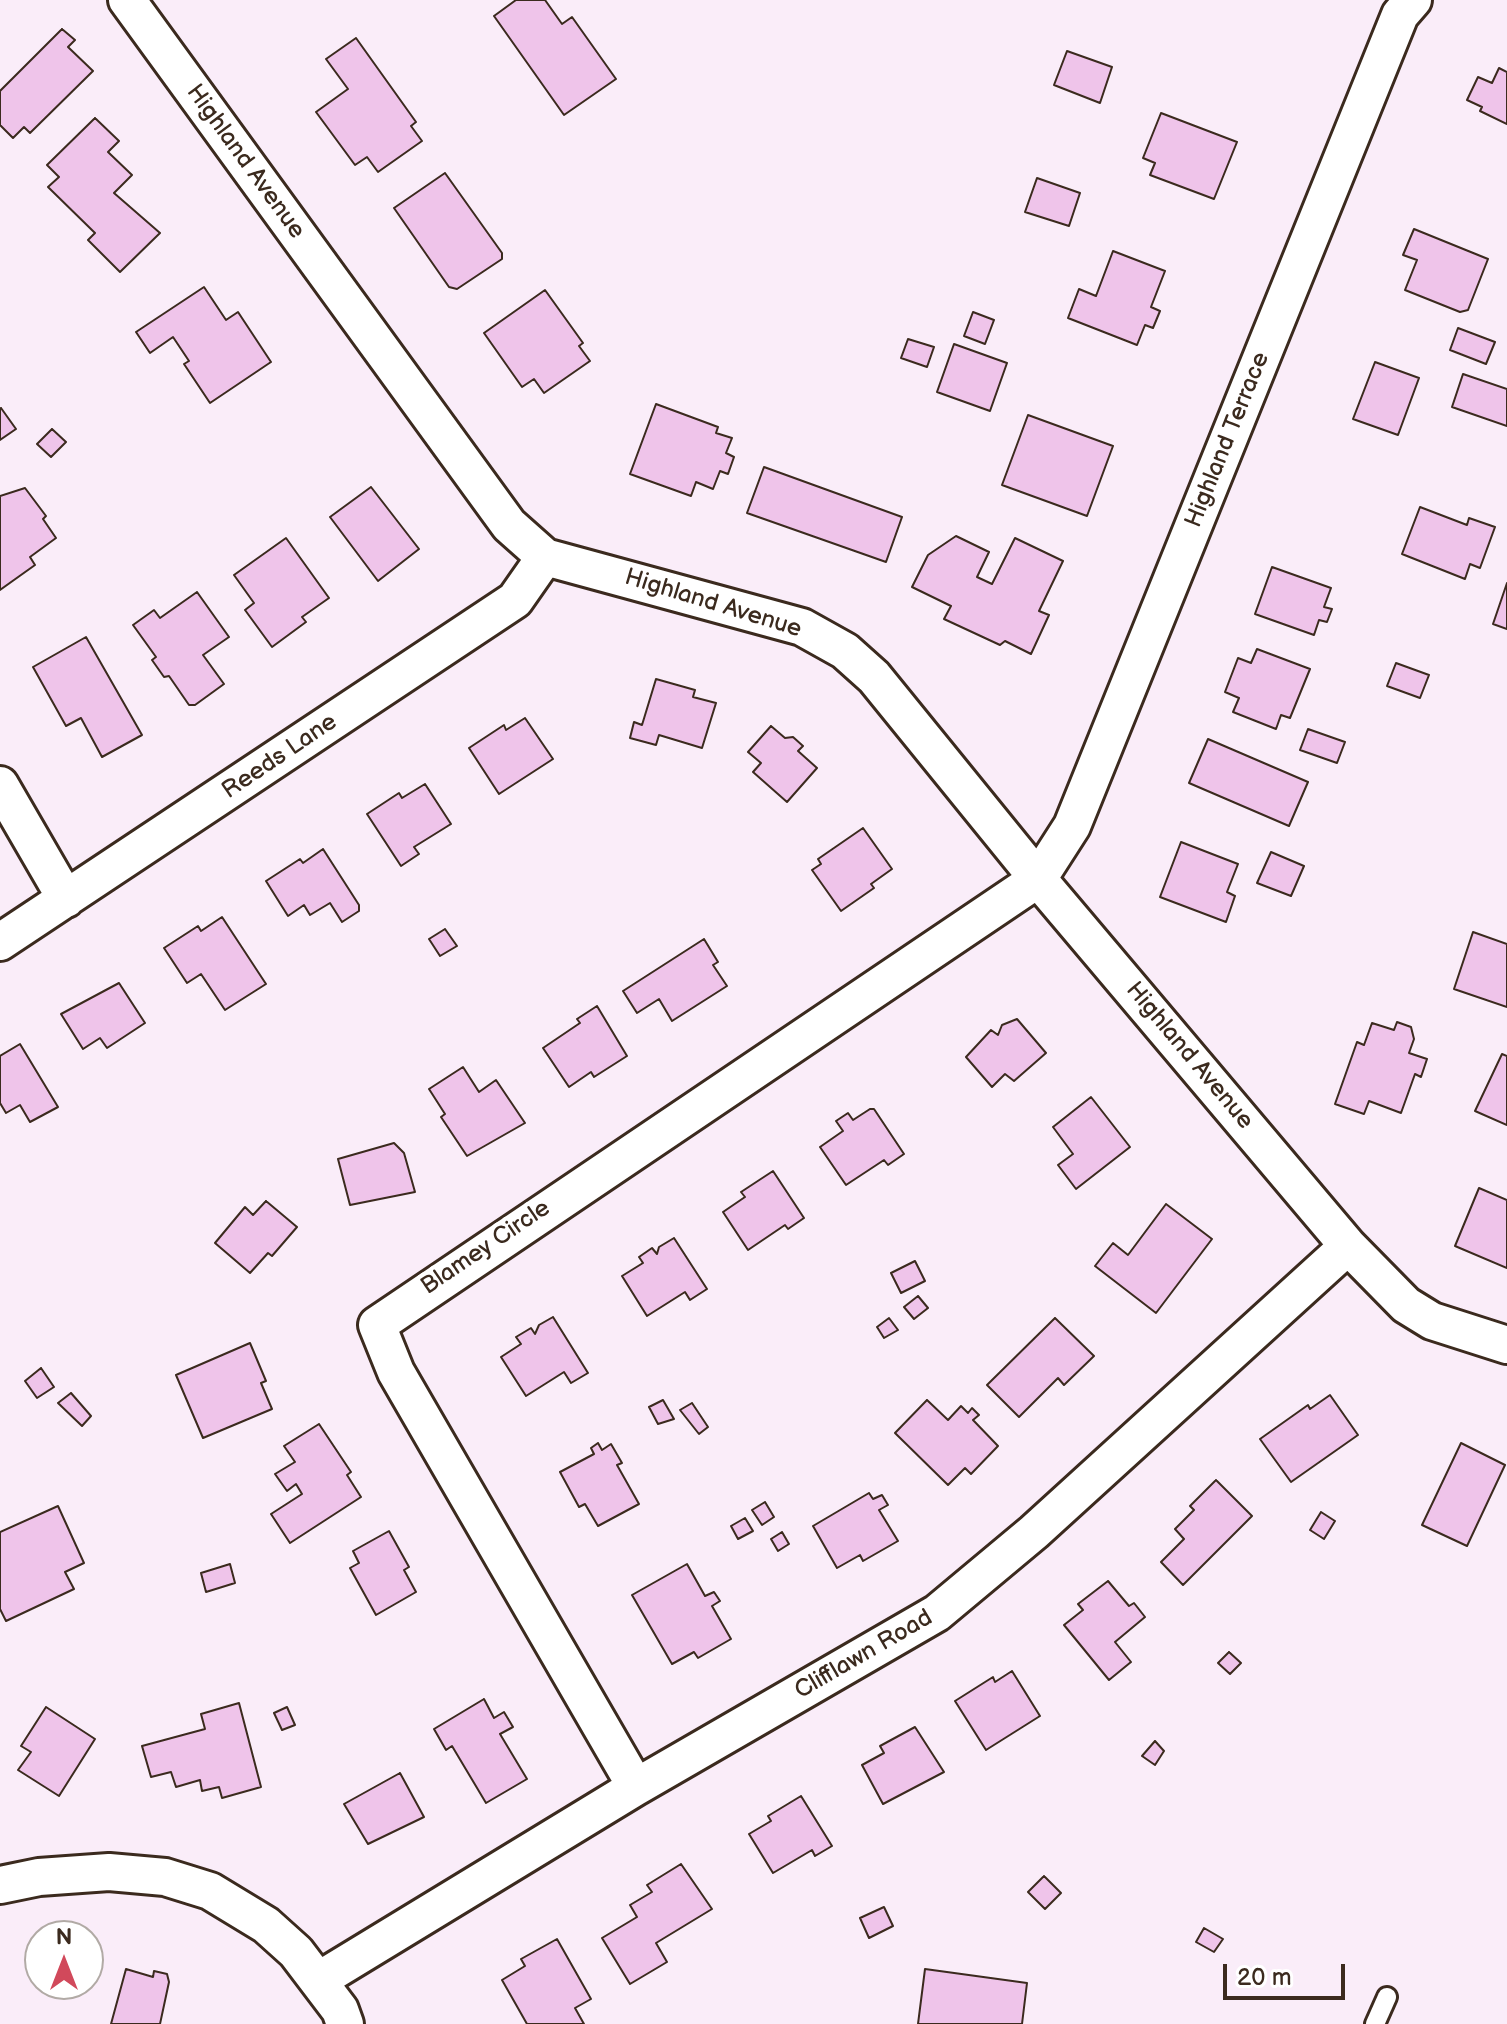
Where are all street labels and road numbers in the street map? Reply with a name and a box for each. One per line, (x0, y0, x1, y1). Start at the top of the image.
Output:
street label: Highland Avenue (179, 79, 311, 245)
street label: Highland Terrace (1180, 348, 1276, 532)
street label: Highland Avenue (621, 563, 805, 645)
street label: Reeds Lane (217, 708, 343, 806)
street label: Highland Avenue (1119, 977, 1259, 1135)
street label: Blamey Circle (416, 1194, 556, 1302)
street label: Clifflawn Road (790, 1604, 938, 1706)

